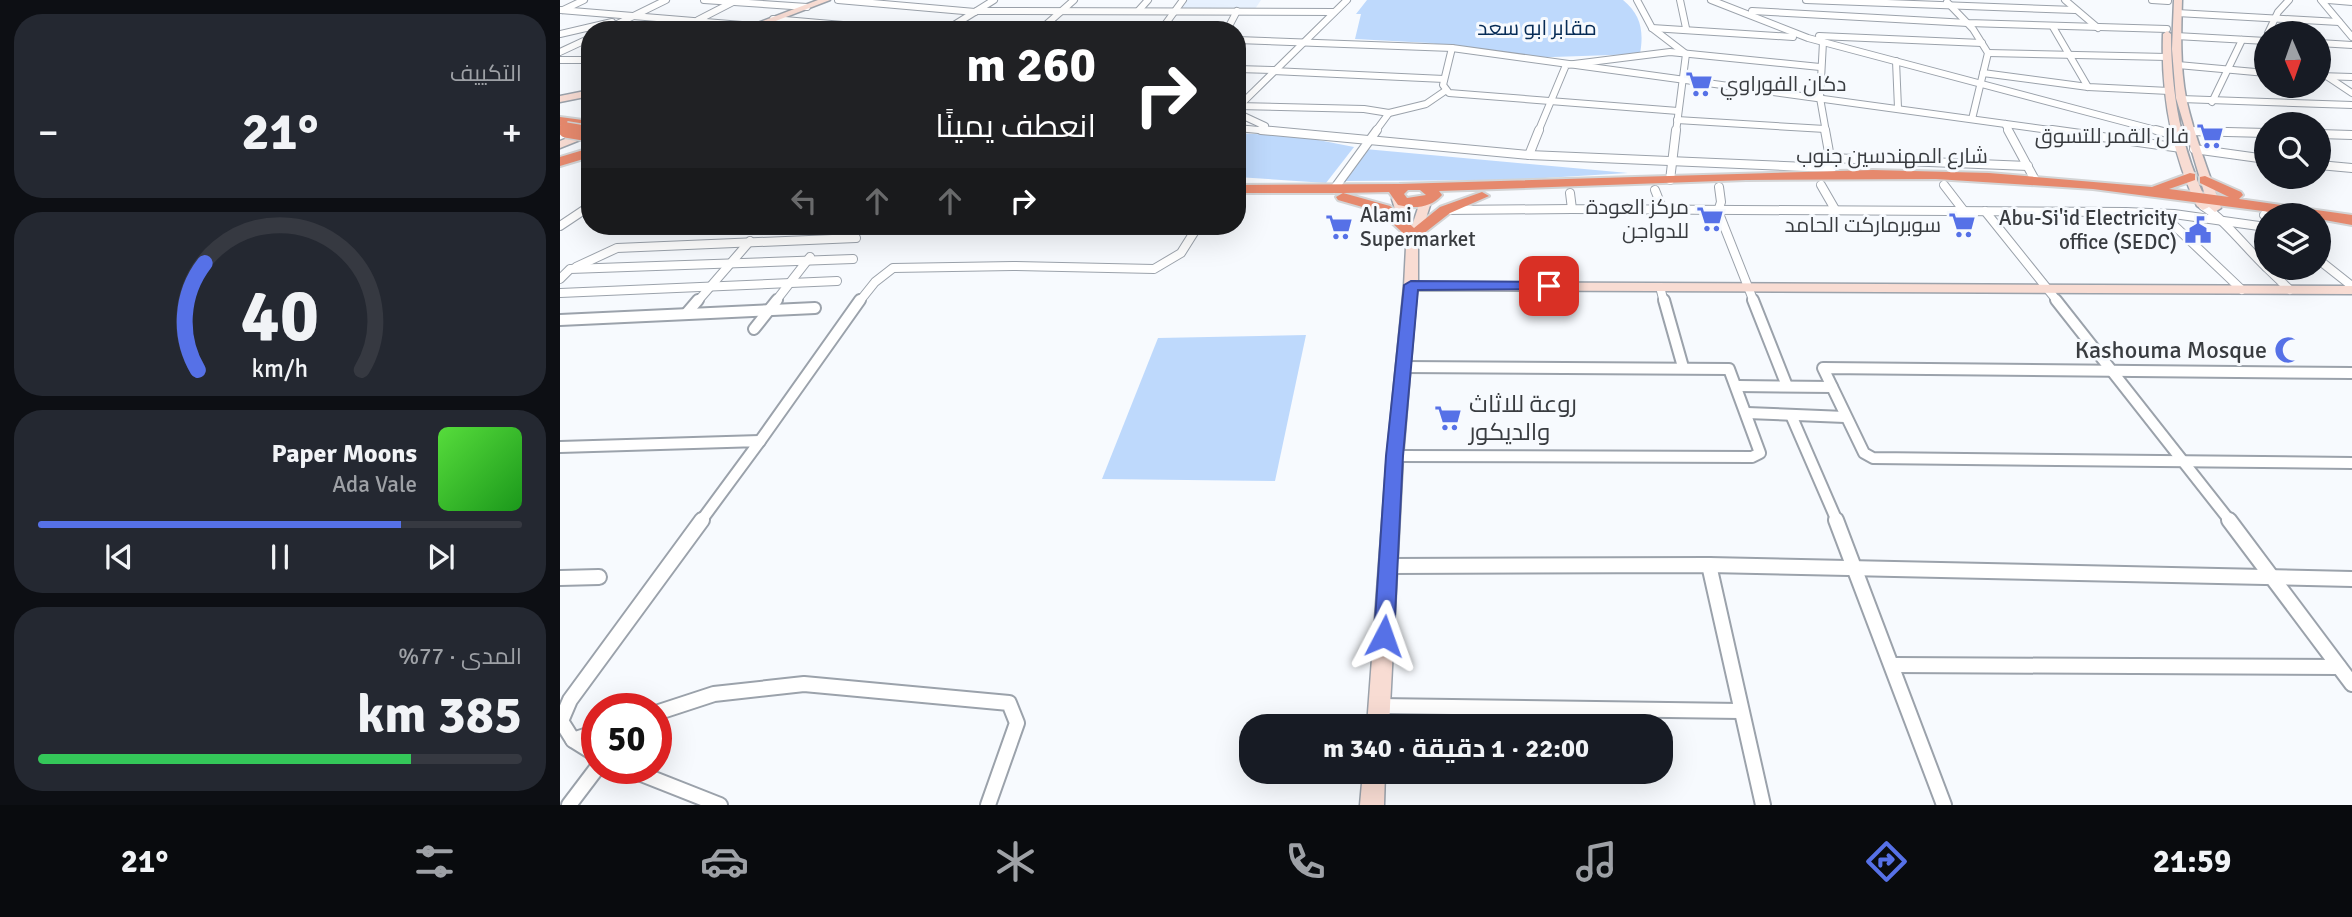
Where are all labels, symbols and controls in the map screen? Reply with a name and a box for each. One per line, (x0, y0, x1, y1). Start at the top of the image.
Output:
park label: مقابر ابو سعد (1477, 15, 1597, 41)
north arrow (2254, 21, 2331, 98)
map controls (2254, 21, 2331, 280)
text: 260 m (966, 35, 1096, 95)
icon: right (1120, 49, 1211, 140)
text: التكييف (450, 59, 522, 88)
supermarket icon: دكان الفوراوي (1684, 69, 1714, 99)
place label: دكان الفوراوي (1720, 71, 1846, 100)
text: 21° (242, 100, 318, 164)
text: انعطف يمينًا (935, 107, 1096, 146)
text: − (38, 109, 59, 156)
text: + (501, 109, 522, 156)
button: search (2254, 112, 2331, 189)
supermarket icon: فال القمر للتسوق (2195, 121, 2225, 151)
place label: فال القمر للتسوق (2035, 123, 2189, 149)
street label: شارع المهندسين جنوب (1796, 143, 1988, 170)
icon: left (785, 182, 823, 220)
icon: ahead (858, 182, 896, 220)
icon: ahead (931, 182, 969, 220)
icon: right (1004, 182, 1042, 220)
place label: مركز العودة للدواجن (1586, 194, 1689, 244)
place label: Alami Supermarket (1360, 202, 1476, 252)
button: layers (2254, 203, 2331, 280)
supermarket icon: مركز العودة للدواجن (1695, 204, 1725, 234)
place label: Abu-Si'id Electricity office (SEDC) (1999, 205, 2177, 255)
supermarket icon: سوبرماركت الحامد (1947, 210, 1977, 240)
supermarket icon: Alami Supermarket (1324, 212, 1354, 242)
place label: سوبرماركت الحامد (1784, 212, 1941, 238)
public building icon: Abu-Si'id Electricity office (SEDC) (2183, 215, 2213, 245)
pin (1519, 256, 1579, 316)
icon: arrive (1530, 267, 1568, 305)
text: 40 (241, 272, 319, 361)
place label: Kashouma Mosque (2075, 335, 2267, 365)
mosque icon: Kashouma Mosque (2273, 335, 2303, 365)
text: km/h (252, 352, 308, 383)
place label: روعة للاثاث والديكور (1467, 389, 1577, 447)
supermarket icon: روعة للاثاث والديكور (1433, 403, 1463, 433)
text: Paper Moons (271, 438, 417, 470)
text: Ada Vale (332, 470, 417, 499)
icon: previous (100, 538, 138, 576)
icon: pause (261, 538, 299, 576)
icon: next (422, 538, 460, 576)
position arrow (1347, 599, 1421, 673)
text: المدى · 77% (398, 642, 522, 671)
text: 385 km (357, 683, 522, 747)
speed limit sign: 50 (581, 693, 672, 784)
text: 22:00 · 1 دقيقة · 340 m (1323, 733, 1589, 765)
icon: filters (410, 837, 459, 886)
icon: car (700, 837, 749, 886)
icon: climate (991, 837, 1040, 886)
icon: phone (1281, 837, 1330, 886)
icon: music (1572, 837, 1621, 886)
icon: directions (1862, 837, 1911, 886)
text: 21° (121, 842, 168, 881)
text: 21:59 (2153, 842, 2231, 881)

